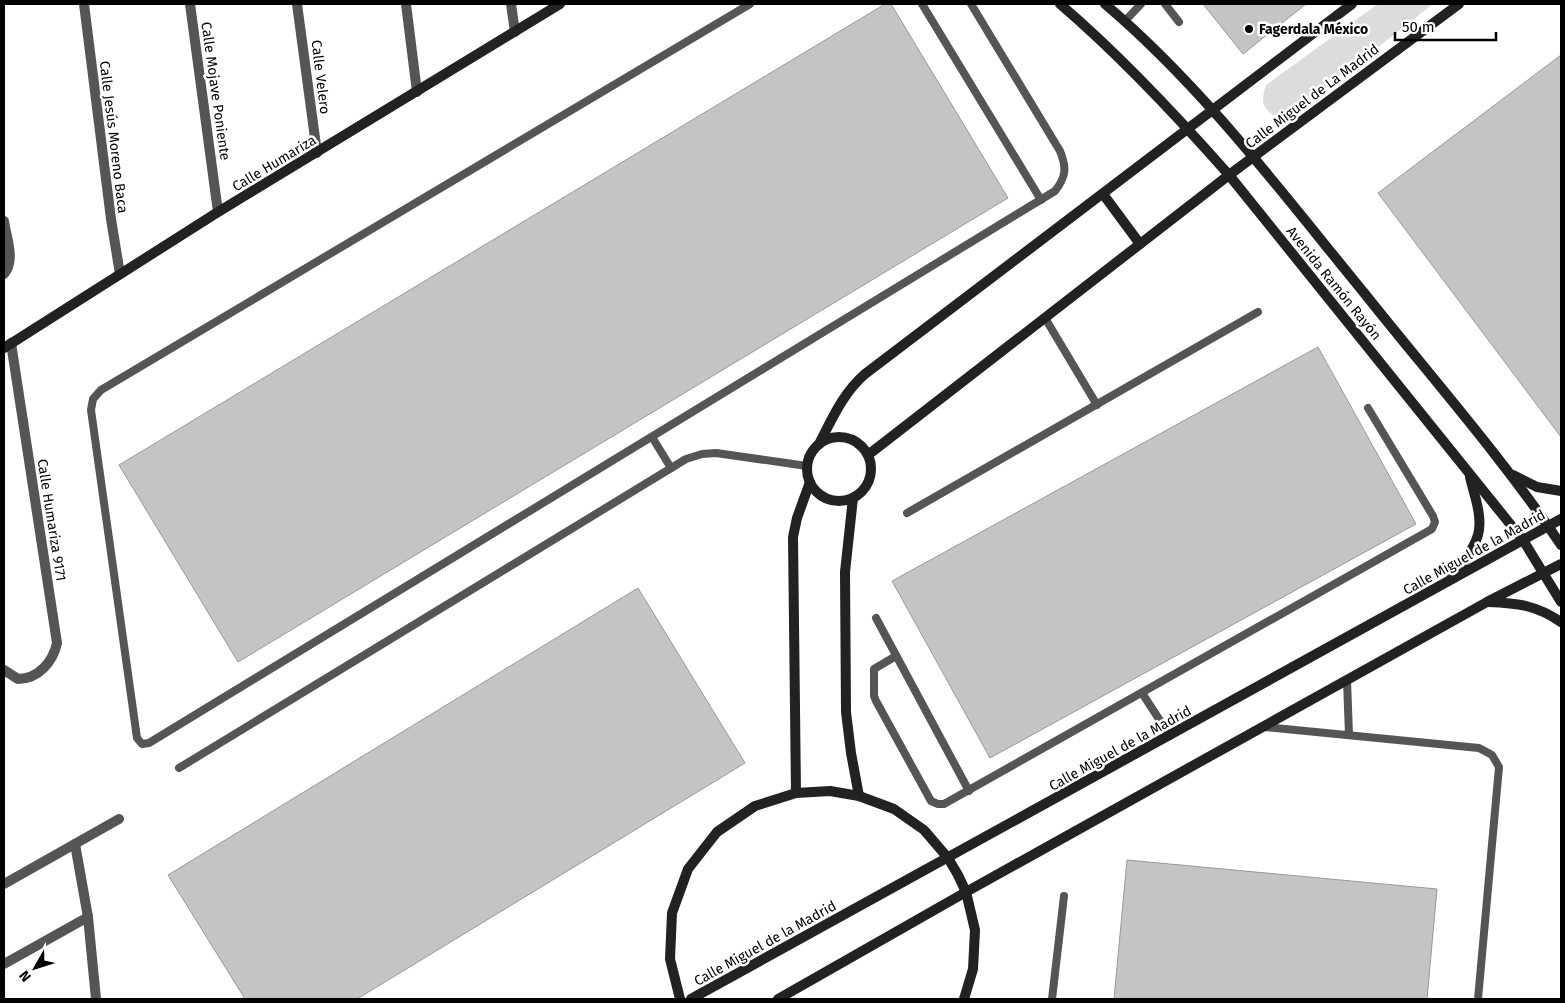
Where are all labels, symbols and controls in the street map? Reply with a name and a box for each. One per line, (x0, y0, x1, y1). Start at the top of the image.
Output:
scale bar (1395, 10, 1496, 42)
text: 50 m (1402, 18, 1435, 36)
street label: Calle Mojave Poniente (197, 21, 234, 161)
place label: Fagerdala México (1259, 21, 1368, 38)
marker: Fagerdala México (1243, 23, 1255, 35)
street label: Calle Velero (308, 39, 333, 115)
street label: Calle Miguel de La Madrid (1242, 41, 1382, 152)
street label: Calle Jesús Moreno Baca (96, 60, 131, 214)
street label: Calle Humariza (229, 132, 319, 195)
street label: Avenida Ramón Rayón (1283, 223, 1385, 344)
street label: Calle Humariza 9171 (33, 458, 70, 582)
street label: Calle Miguel de la Madrid (1400, 506, 1548, 599)
street label: Calle Miguel de la Madrid (1046, 702, 1194, 795)
street label: Calle Miguel de la Madrid (691, 897, 839, 990)
north arrow (10, 943, 60, 993)
text: N (16, 967, 35, 985)

